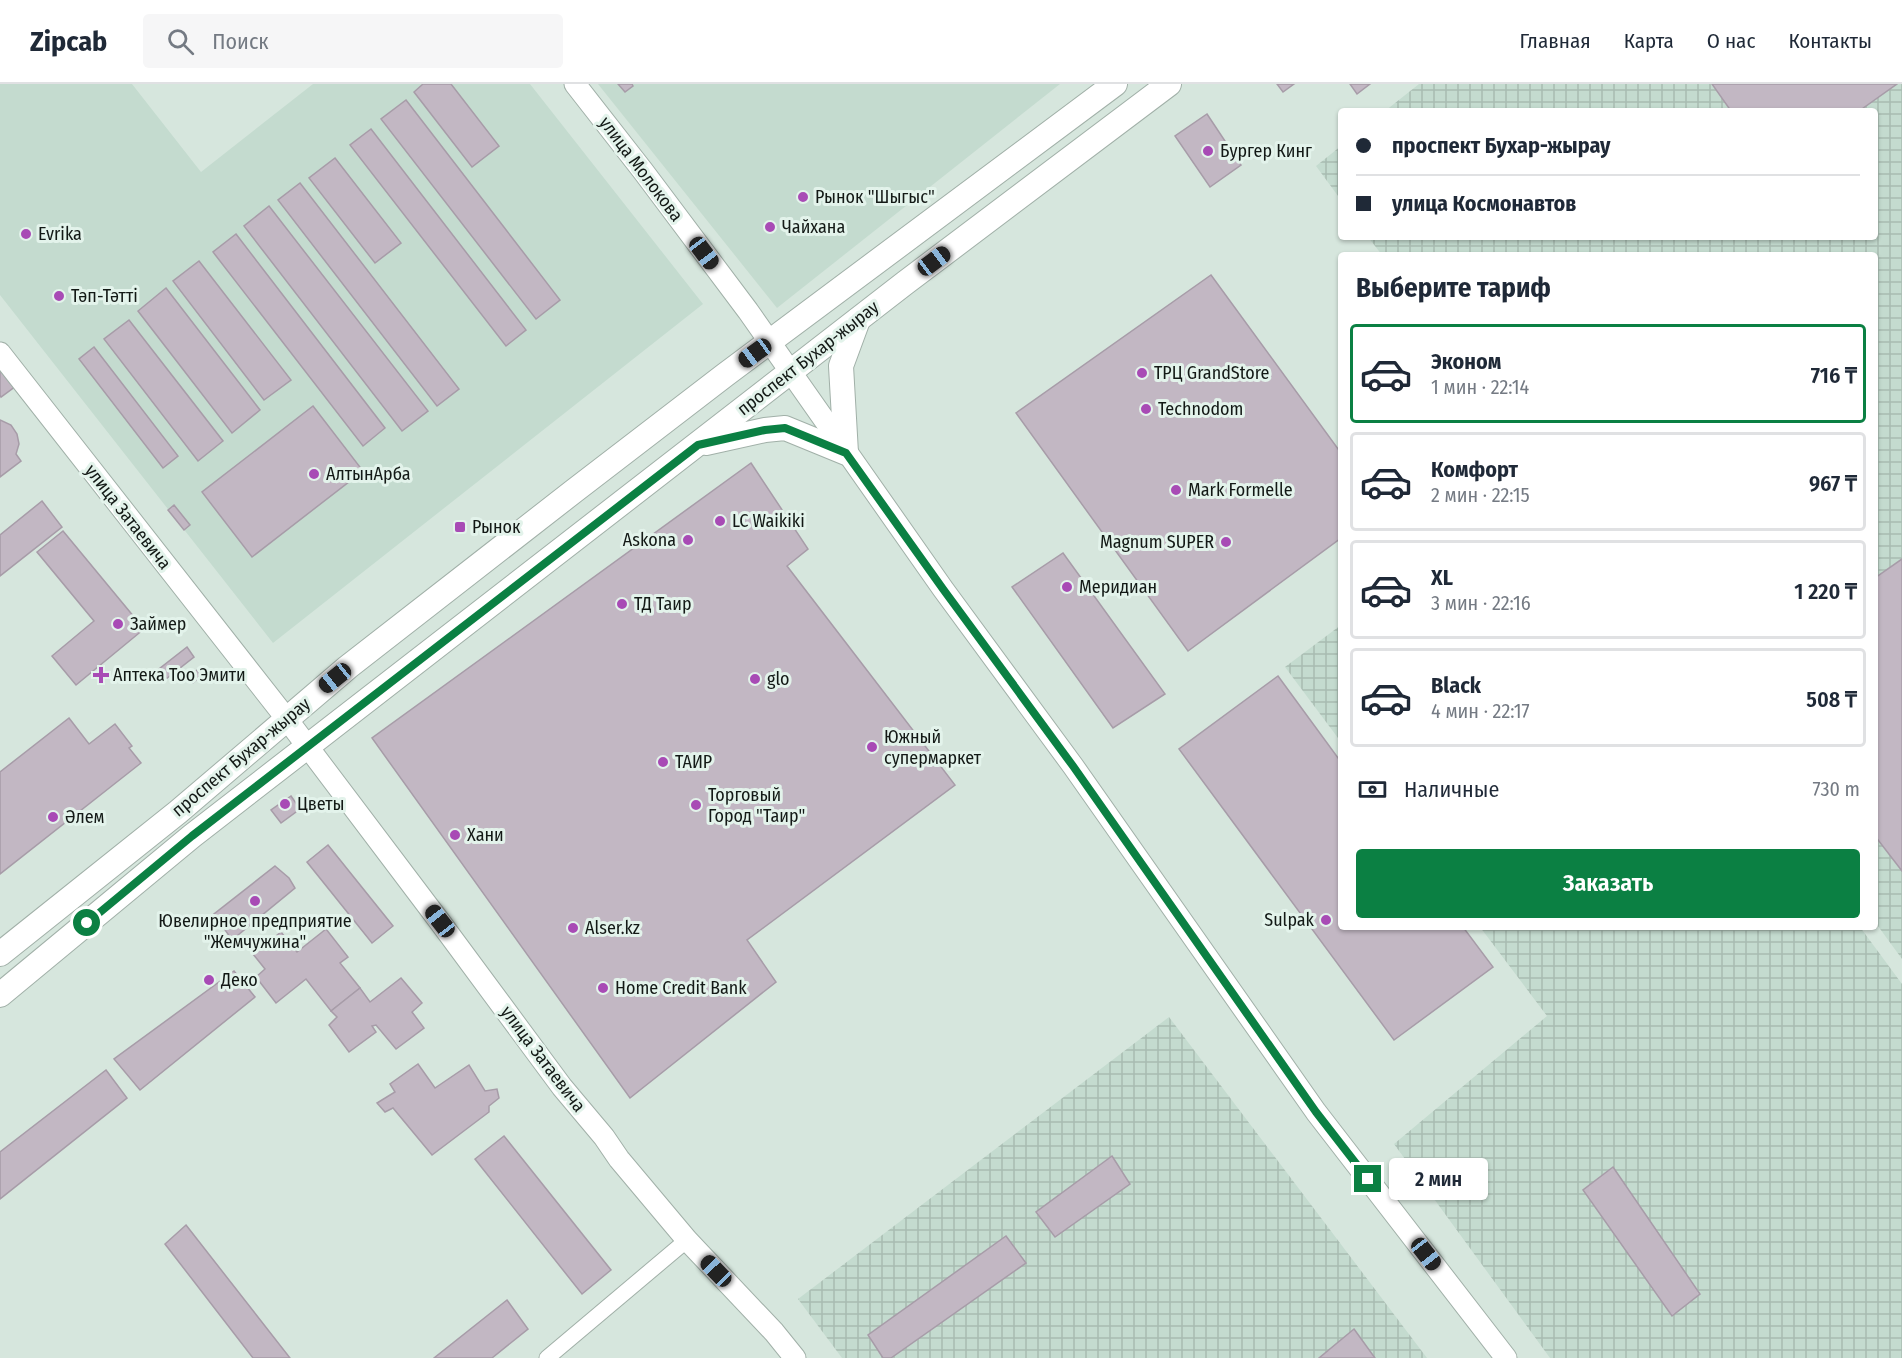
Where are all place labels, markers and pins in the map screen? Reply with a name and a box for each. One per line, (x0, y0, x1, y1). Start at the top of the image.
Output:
place label: Бургер Кинг (1220, 140, 1312, 162)
marker: Бургер Кинг (1201, 144, 1215, 158)
place label: Рынок "Шыгыс" (815, 186, 935, 208)
marker: Рынок "Шыгыс" (796, 190, 810, 204)
place label: Чайхана (782, 216, 845, 238)
marker: Чайхана (763, 220, 777, 234)
place label: Evrika (38, 223, 82, 245)
marker: Evrika (19, 227, 33, 241)
place label: Тәп-Тәтті (71, 285, 138, 307)
marker: Тәп-Тәтті (52, 289, 66, 303)
place label: ТРЦ GrandStore (1154, 362, 1270, 384)
marker: ТРЦ GrandStore (1135, 366, 1149, 380)
place label: Technodom (1158, 398, 1243, 420)
marker: Technodom (1139, 402, 1153, 416)
place label: АлтынАрба (326, 463, 411, 485)
marker: АлтынАрба (307, 467, 321, 481)
place label: Mark Formelle (1188, 479, 1293, 501)
marker: Mark Formelle (1169, 483, 1183, 497)
place label: LC Waikiki (732, 510, 805, 532)
marker: LC Waikiki (713, 514, 727, 528)
place label: Рынок (472, 516, 521, 538)
marker: Рынок (453, 520, 467, 534)
place label: Askona (623, 529, 676, 551)
place label: Magnum SUPER (1100, 531, 1214, 553)
marker: Askona (681, 533, 695, 547)
marker: Magnum SUPER (1219, 535, 1233, 549)
place label: Меридиан (1079, 576, 1157, 598)
marker: Меридиан (1060, 580, 1074, 594)
place label: ТД Таир (634, 593, 692, 615)
marker: ТД Таир (615, 597, 629, 611)
place label: Займер (130, 613, 186, 635)
marker: Займер (111, 617, 125, 631)
place label: Аптека Тоо Эмити (113, 664, 246, 686)
marker: Аптека Тоо Эмити (94, 668, 108, 682)
place label: glo (767, 668, 790, 690)
marker: glo (748, 672, 762, 686)
place label: Южный супермаркет (884, 726, 982, 769)
marker: Южный супермаркет (865, 740, 879, 754)
place label: ТАИР (675, 751, 712, 773)
marker: ТАИР (656, 755, 670, 769)
place label: Торговый Город "Таир" (708, 784, 805, 827)
place label: Цветы (297, 793, 345, 815)
marker: Цветы (278, 797, 292, 811)
marker: Торговый Город "Таир" (689, 798, 703, 812)
place label: Әлем (65, 806, 105, 828)
marker: Әлем (46, 810, 60, 824)
place label: Хани (467, 824, 504, 846)
marker: Хани (448, 828, 462, 842)
marker: Ювелирное предприятие "Жемчужина" (248, 894, 262, 908)
place label: Sulpak (1264, 909, 1315, 931)
place label: Ювелирное предприятие "Жемчужина" (158, 910, 352, 953)
marker: Sulpak (1319, 913, 1333, 927)
place label: Alser.kz (585, 917, 640, 939)
marker: Alser.kz (566, 921, 580, 935)
place label: Деко (220, 969, 258, 991)
marker: Деко (202, 973, 216, 987)
place label: Home Credit Bank (615, 977, 747, 999)
marker: Home Credit Bank (596, 981, 610, 995)

